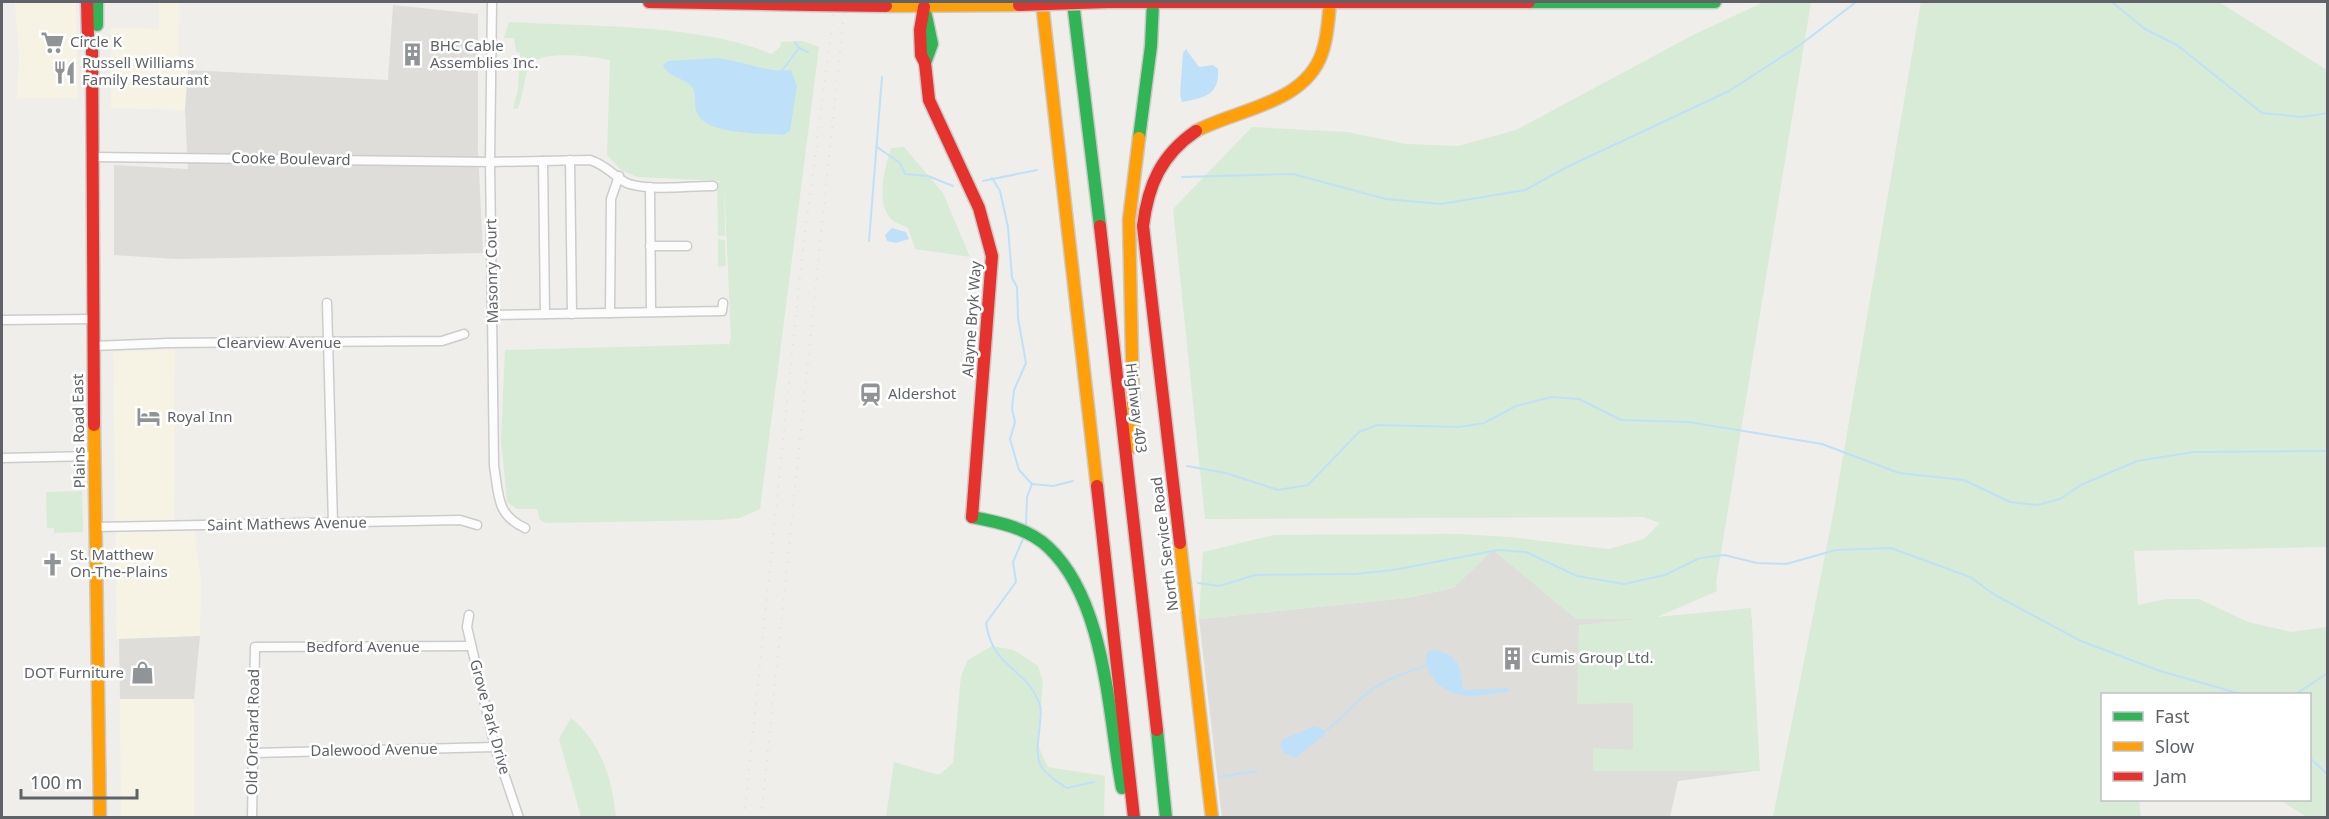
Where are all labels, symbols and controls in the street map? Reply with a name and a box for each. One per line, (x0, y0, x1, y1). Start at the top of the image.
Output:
supermarket icon: Circle K (39, 29, 65, 55)
place label: Circle K (70, 31, 123, 51)
place label: BHC Cable Assemblies Inc. (430, 35, 539, 72)
building icon: BHC Cable Assemblies Inc. (399, 42, 425, 68)
place label: Russell Williams Family Restaurant (82, 52, 209, 89)
restaurant icon: Russell Williams Family Restaurant (51, 59, 77, 85)
street label: Cooke Boulevard (231, 147, 351, 169)
street label: Masonry Court (480, 218, 502, 324)
street label: Alayne Bryk Way (957, 260, 985, 378)
street label: Clearview Avenue (217, 332, 341, 352)
street label: Highway 403 (1122, 362, 1152, 454)
street label: Plains Road East (67, 373, 89, 489)
station icon: Aldershot (857, 381, 883, 407)
place label: Aldershot (888, 383, 957, 403)
hotel icon: Royal Inn (136, 404, 162, 430)
place label: Royal Inn (167, 406, 233, 426)
street label: North Service Road (1146, 476, 1182, 612)
street label: Saint Mathews Avenue (207, 512, 367, 534)
place label: St. Matthew On-The-Plains (70, 544, 168, 581)
church icon: St. Matthew On-The-Plains (39, 551, 65, 577)
street label: Bedford Avenue (306, 636, 420, 656)
building icon: Cumis Group Ltd. (1500, 645, 1526, 671)
place label: Cumis Group Ltd. (1531, 647, 1654, 667)
street label: Grove Park Drive (466, 657, 516, 776)
shop icon: DOT Furniture (129, 660, 155, 686)
place label: DOT Furniture (24, 662, 124, 682)
street label: Old Orchard Road (241, 669, 263, 795)
legend (2101, 693, 2311, 801)
text: Fast (2155, 704, 2190, 728)
text: Slow (2155, 734, 2194, 758)
street label: Dalewood Avenue (310, 738, 438, 760)
scale bar (21, 762, 136, 800)
text: Jam (2153, 764, 2187, 788)
text: 100 m (30, 770, 82, 794)

